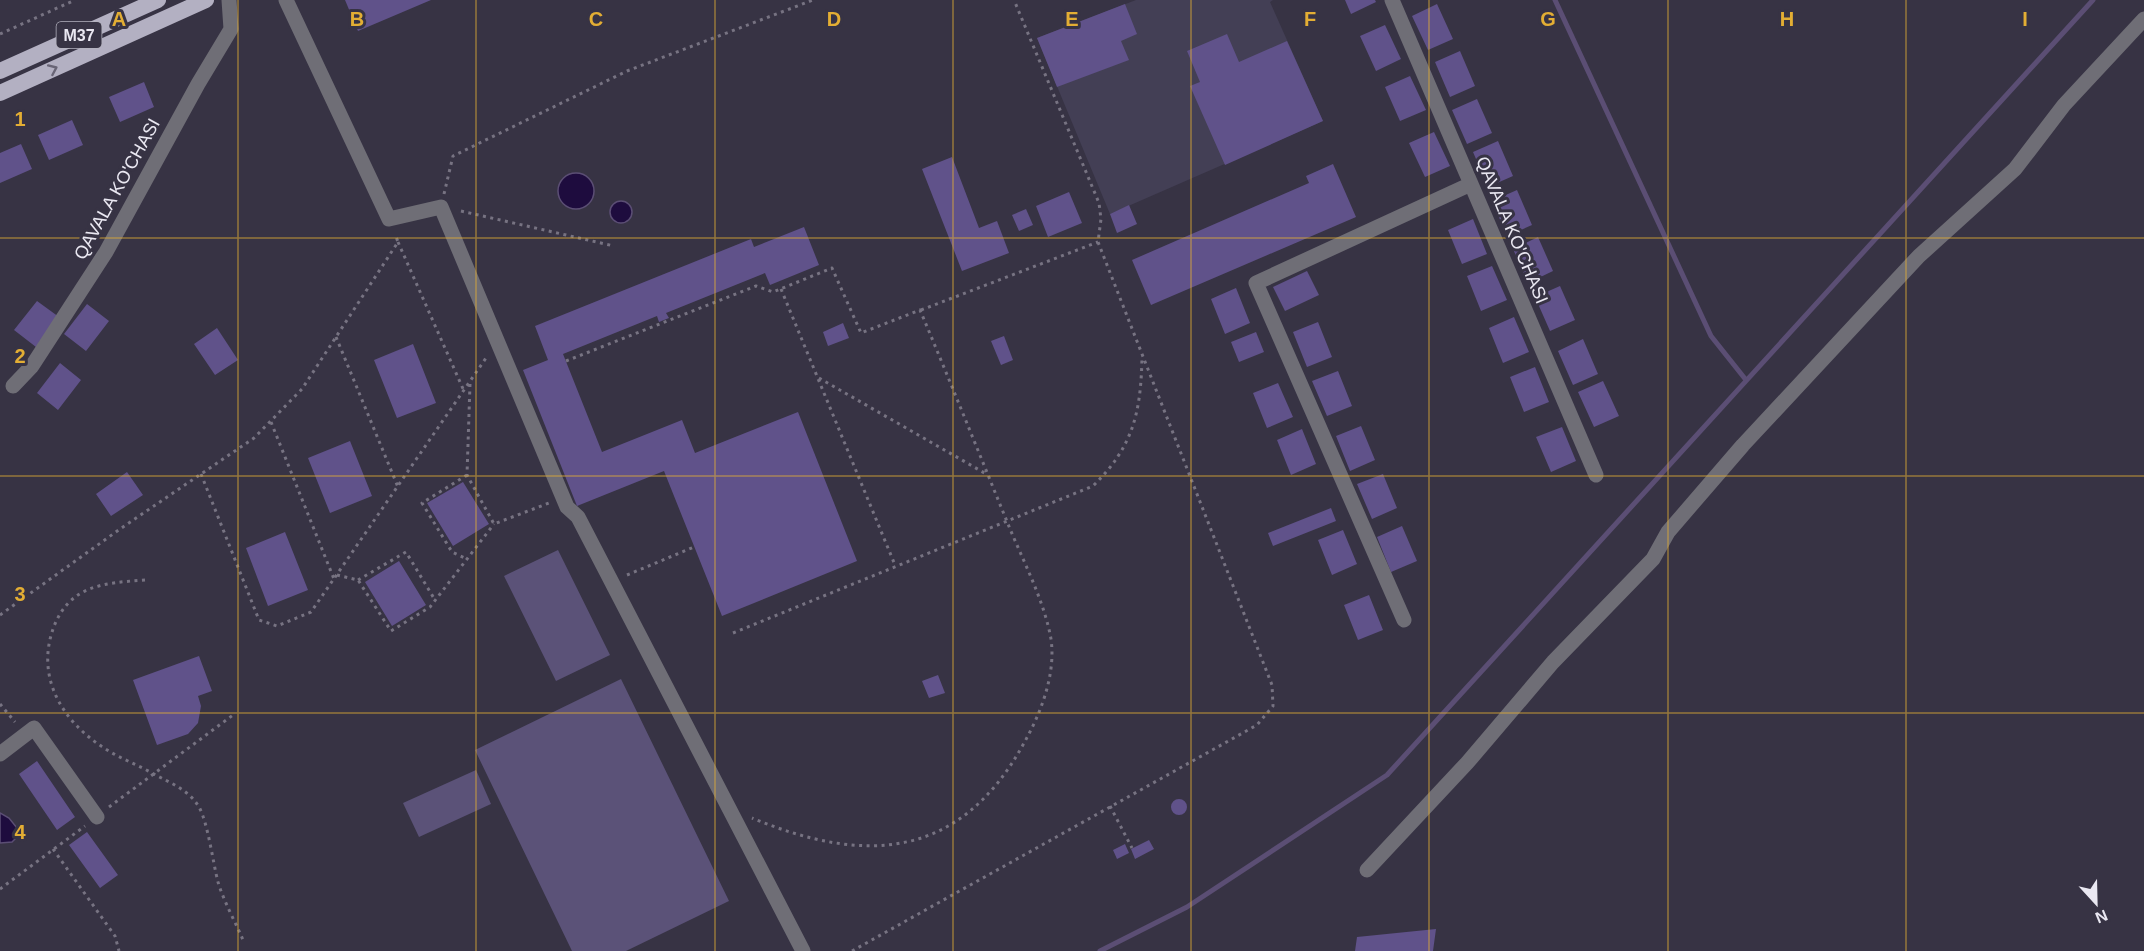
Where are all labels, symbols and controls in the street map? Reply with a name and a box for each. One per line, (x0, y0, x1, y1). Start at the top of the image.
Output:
text: A (112, 8, 126, 30)
text: B (350, 8, 364, 30)
text: C (589, 8, 603, 30)
text: D (827, 8, 841, 30)
text: E (1065, 8, 1079, 30)
text: F (1304, 8, 1316, 30)
text: G (1540, 8, 1556, 30)
text: H (1780, 8, 1794, 30)
text: I (2022, 8, 2028, 30)
road number: M37 (56, 22, 101, 48)
one-way arrow (47, 65, 58, 77)
text: 1 (14, 108, 26, 130)
street label: QAVALA KO'CHASI (70, 115, 164, 263)
street label: QAVALA KO'CHASI (1472, 153, 1552, 307)
text: 2 (14, 345, 26, 367)
text: 3 (14, 583, 26, 605)
text: 4 (14, 821, 26, 843)
north arrow (2066, 873, 2126, 933)
text: N (2093, 906, 2110, 926)

